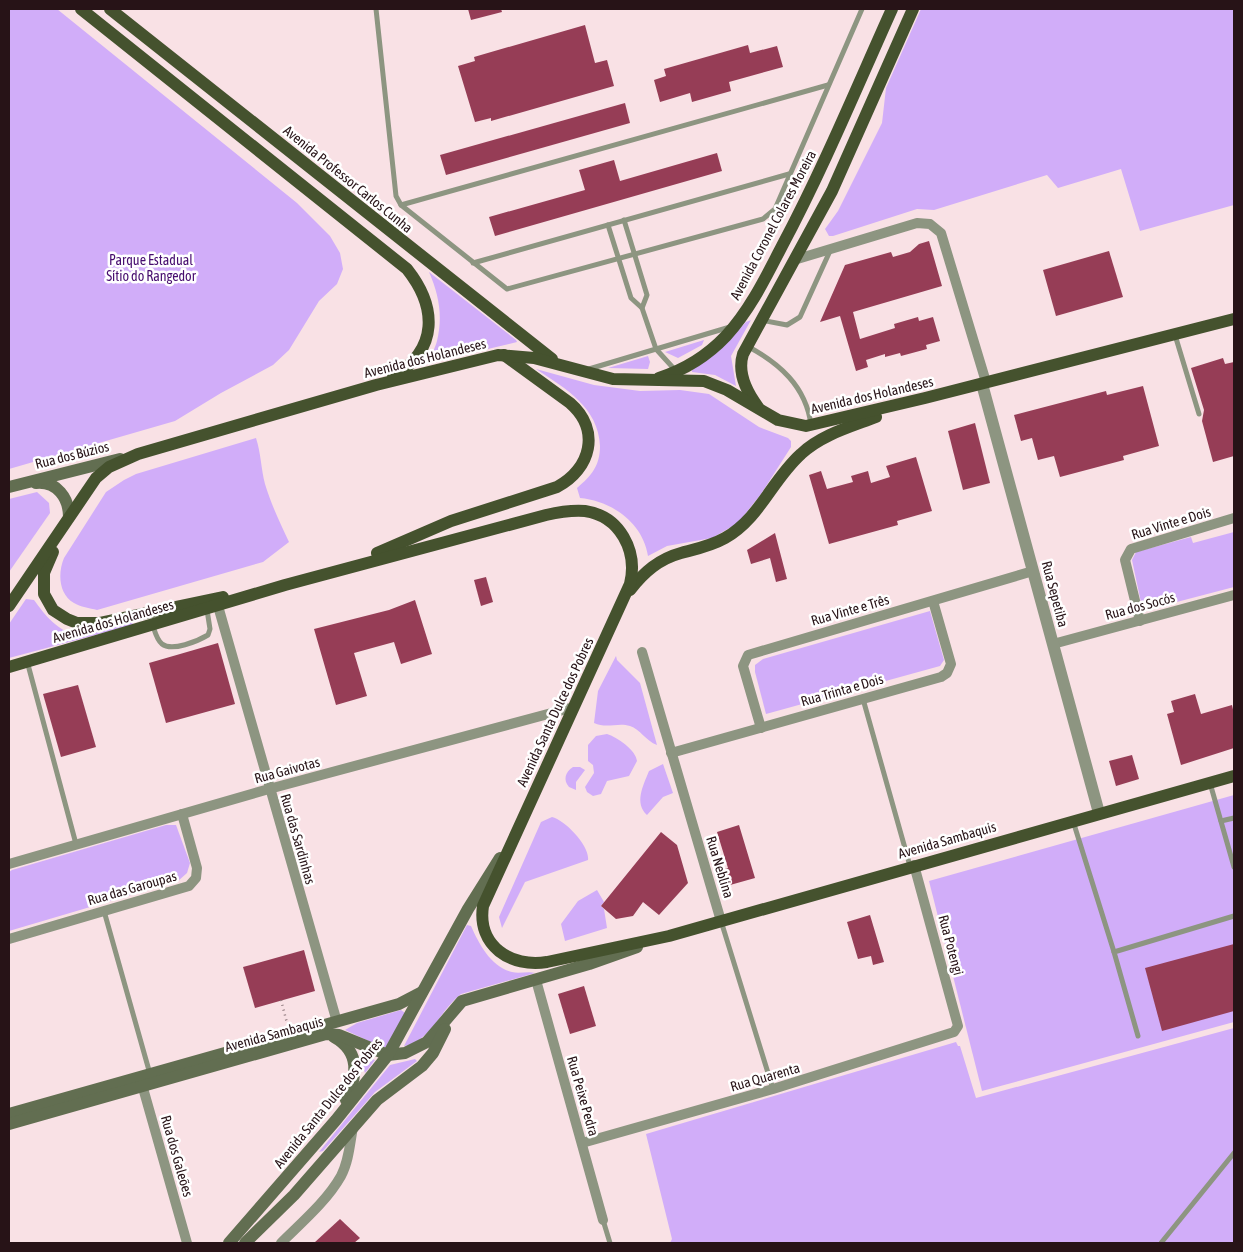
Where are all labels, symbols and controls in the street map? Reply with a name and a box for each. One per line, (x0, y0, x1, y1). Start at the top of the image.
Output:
street label: Avenida Professor Carlos Cunha (280, 122, 416, 236)
street label: Avenida Coronel Colares Moreira (727, 148, 819, 302)
park label: Parque Estadual Sítio do Rangedor (106, 252, 197, 284)
street label: Avenida dos Holandeses (362, 335, 488, 381)
street label: Avenida dos Holandeses (809, 373, 935, 417)
street label: Rua dos Búzios (33, 438, 111, 472)
street label: Rua Vinte e Dois (1129, 503, 1213, 543)
street label: Rua Sepetiba (1038, 559, 1072, 629)
street label: Rua dos Socós (1103, 589, 1177, 623)
street label: Rua Vinte e Três (809, 591, 891, 629)
street label: Avenida dos Holandeses (51, 596, 175, 646)
street label: Avenida Santa Dulce dos Pobres (513, 635, 597, 789)
street label: Rua Trinta e Dois (799, 671, 885, 709)
street label: Rua Gaivotas (253, 754, 321, 786)
street label: Rua das Sardinhas (277, 792, 319, 886)
street label: Avenida Sambaquis (896, 818, 998, 862)
street label: Rua Neblina (703, 834, 737, 900)
street label: Rua das Garoupas (86, 868, 178, 908)
street label: Rua Potengi (935, 913, 967, 977)
street label: Avenida Sambaquis (223, 1013, 325, 1055)
street label: Avenida Santa Dulce dos Pobres (271, 1035, 385, 1171)
street label: Rua Peixe Pedra (564, 1054, 602, 1138)
street label: Rua Quarenta (728, 1059, 802, 1095)
street label: Rua dos Galeões (158, 1113, 196, 1199)

